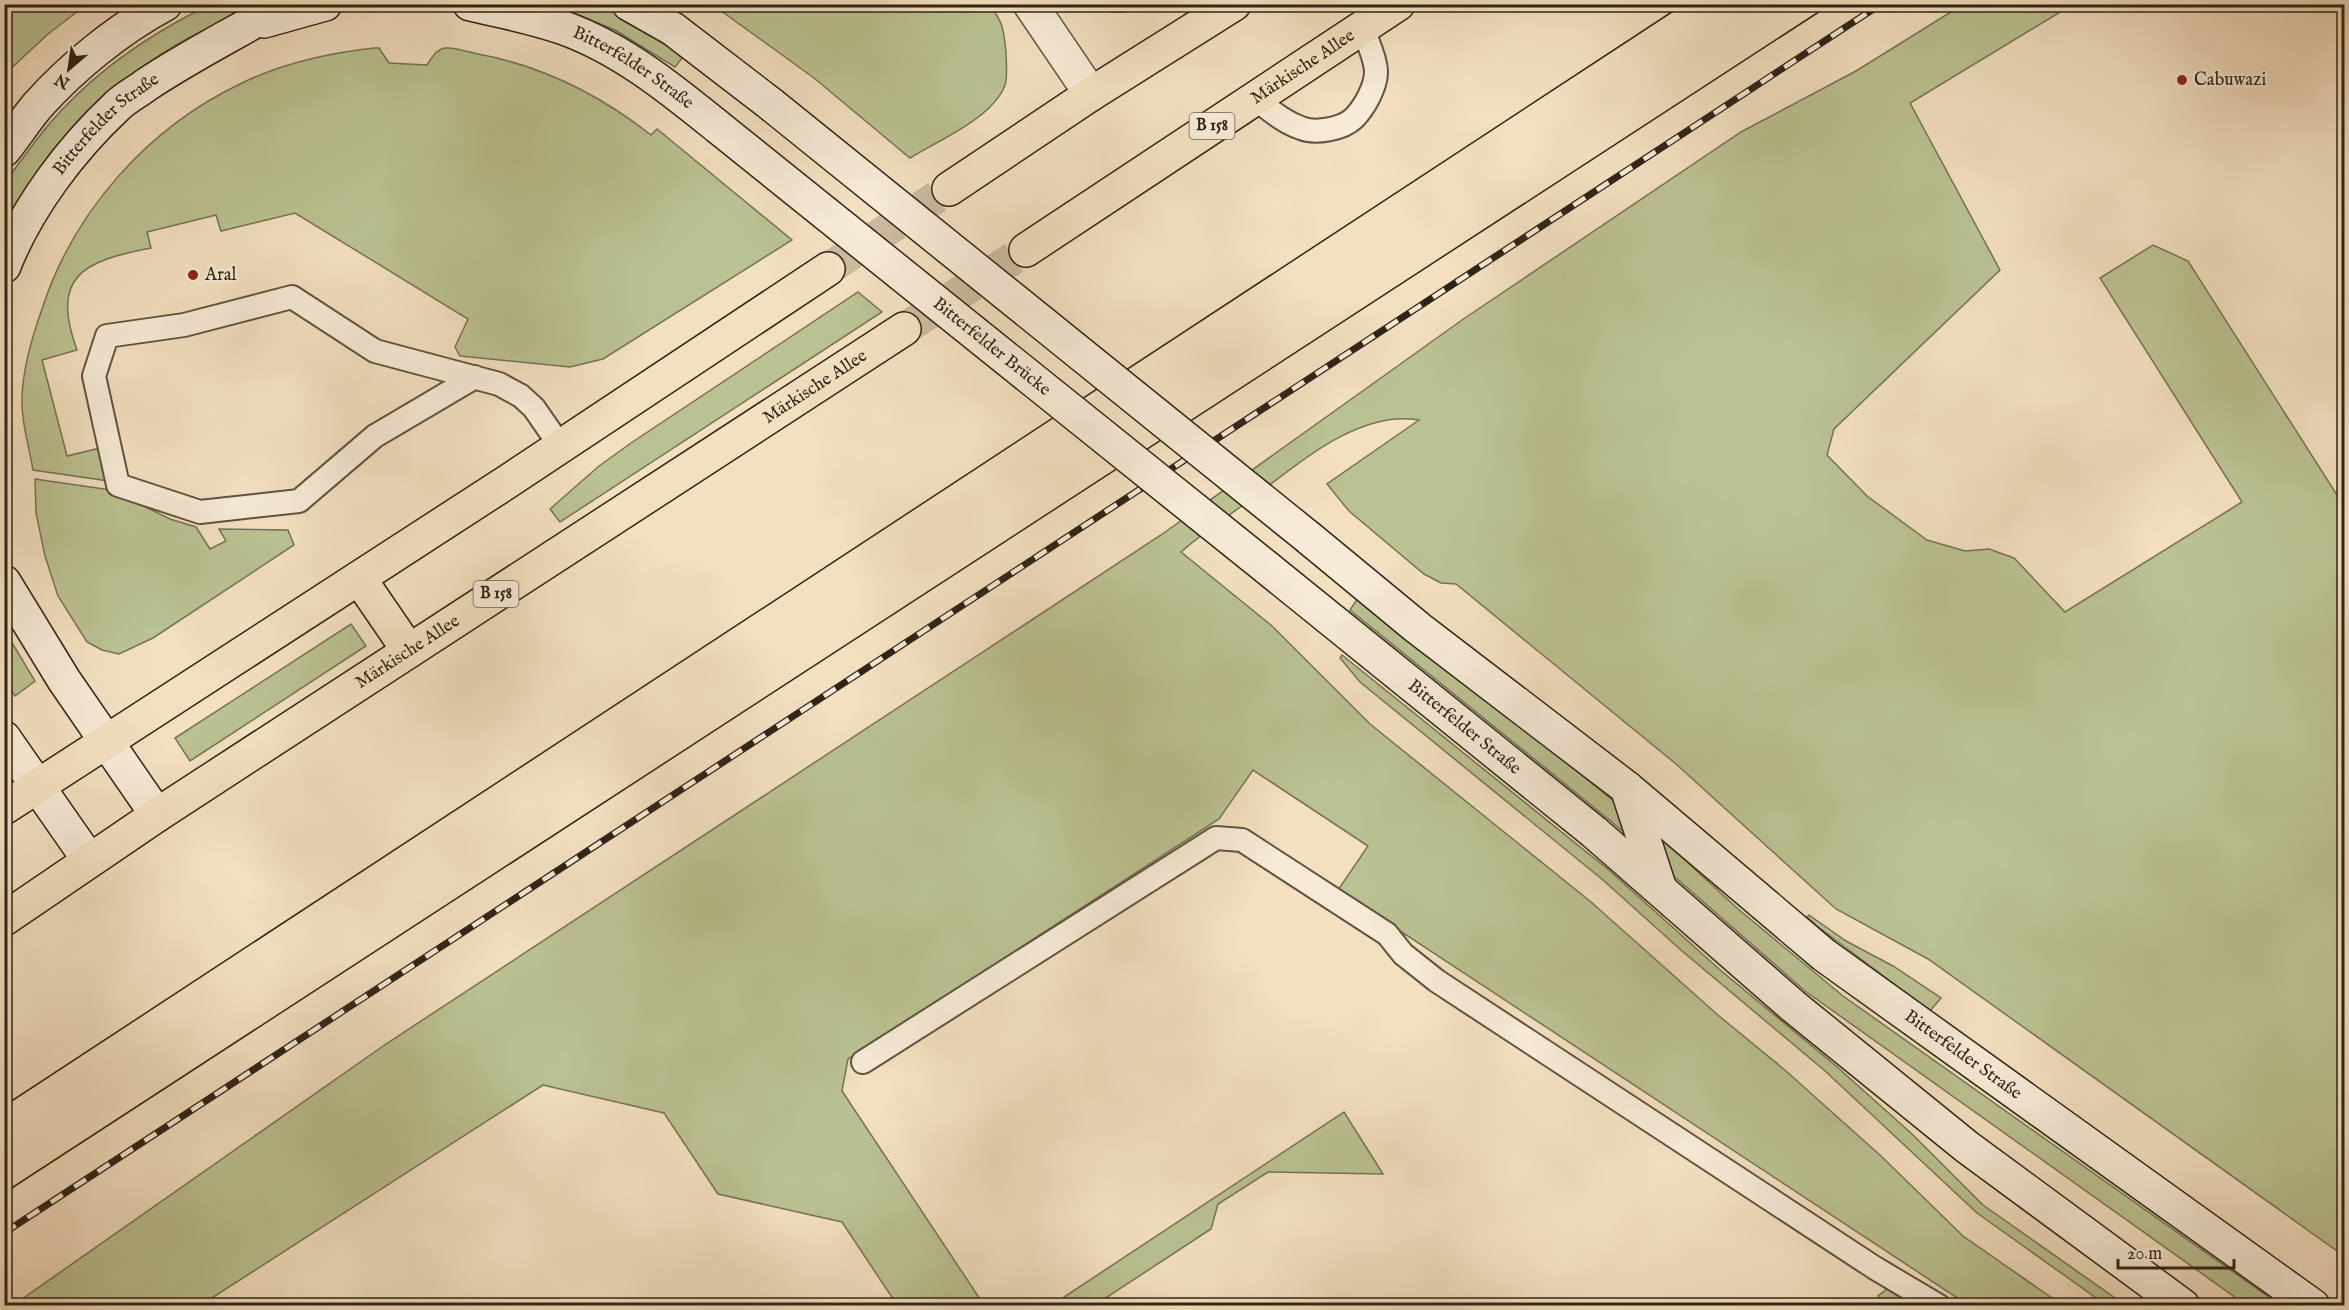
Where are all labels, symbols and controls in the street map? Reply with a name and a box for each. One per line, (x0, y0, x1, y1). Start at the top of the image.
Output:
street label: Bitterfelder Straße (569, 21, 698, 115)
street label: Märkische Allee (1247, 24, 1359, 110)
north arrow (39, 39, 99, 99)
street label: Bitterfelder Straße (48, 68, 164, 180)
text: N (52, 68, 74, 93)
place label: Cabuwazi (2194, 69, 2266, 92)
marker: Cabuwazi (2175, 73, 2189, 87)
road number: B 158 (1190, 113, 1234, 139)
place label: Aral (204, 264, 237, 287)
marker: Aral (186, 268, 200, 282)
street label: Bitterfelder Brücke (928, 292, 1056, 401)
street label: Märkische Allee (758, 345, 872, 429)
road number: B 158 (474, 581, 518, 607)
street label: Märkische Allee (351, 610, 464, 694)
street label: Bitterfelder Straße (1403, 675, 1526, 780)
street label: Bitterfelder Straße (1900, 1005, 2026, 1105)
scale bar (2118, 1232, 2234, 1270)
text: 20 m (2127, 1243, 2162, 1266)

